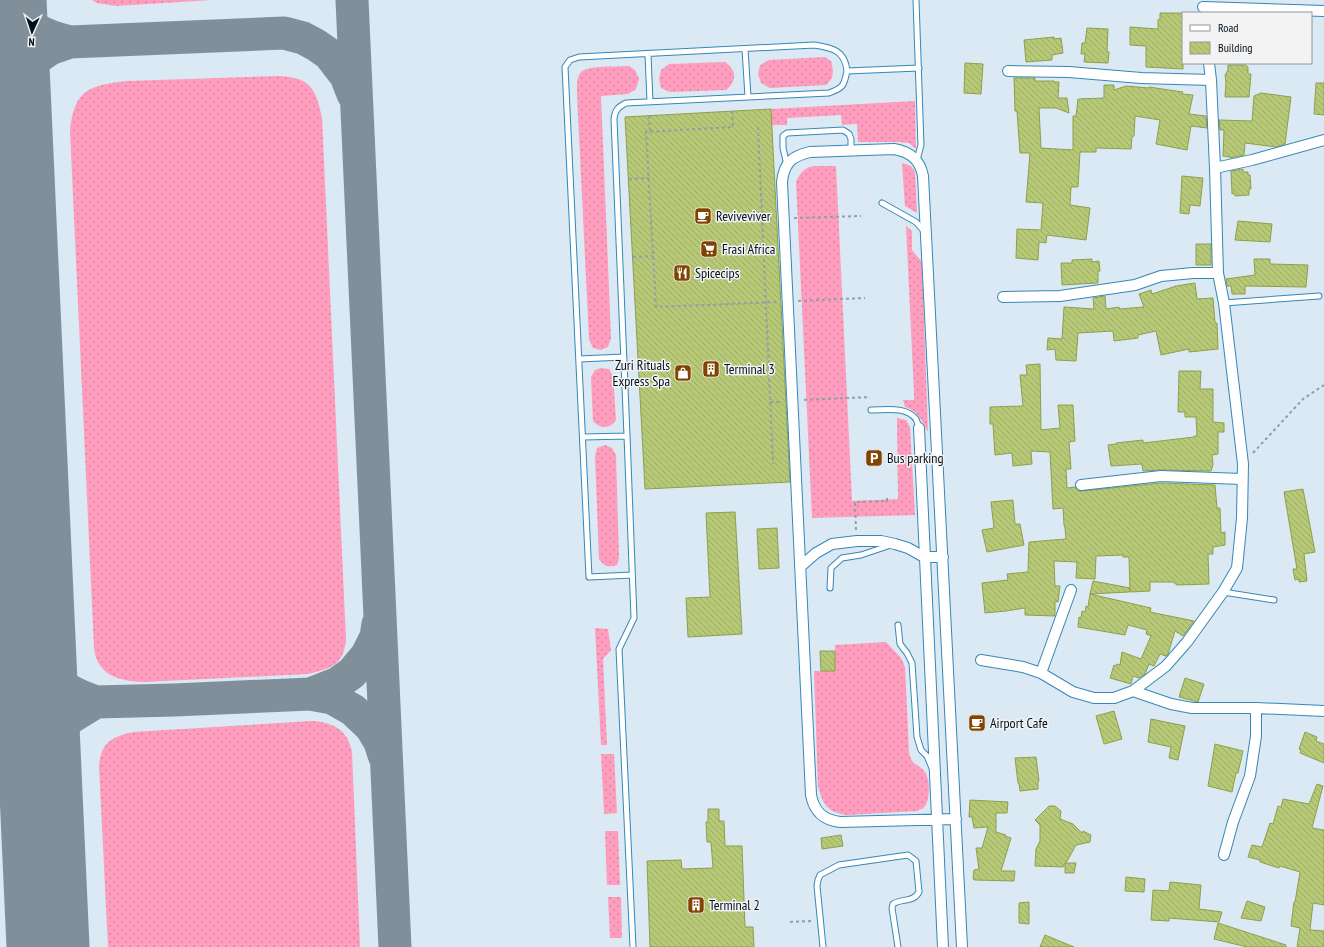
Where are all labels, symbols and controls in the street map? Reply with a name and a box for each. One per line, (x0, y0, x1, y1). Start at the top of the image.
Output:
north arrow (12, 12, 52, 52)
legend (1182, 12, 1312, 64)
text: Road (1218, 20, 1238, 35)
text: N (28, 35, 35, 49)
text: Building (1218, 40, 1253, 55)
cafe icon: Reviveviver (693, 206, 713, 226)
place label: Reviveviver (716, 207, 771, 225)
supermarket icon: Frasi Africa (699, 239, 719, 259)
place label: Frasi Africa (722, 240, 775, 258)
restaurant icon: Spicecips (672, 263, 692, 283)
place label: Spicecips (695, 264, 740, 282)
place label: Zuri Rituals Express Spa (612, 356, 670, 390)
building icon: Terminal 3 (701, 359, 721, 379)
place label: Terminal 3 (724, 360, 775, 378)
shop icon: Zuri Rituals Express Spa (673, 363, 693, 383)
parking icon: Bus parking (864, 448, 884, 468)
place label: Bus parking (887, 449, 944, 467)
cafe icon: Airport Cafe (967, 713, 987, 733)
place label: Airport Cafe (990, 714, 1048, 732)
building icon: Terminal 2 (686, 895, 706, 915)
place label: Terminal 2 (709, 896, 760, 914)

